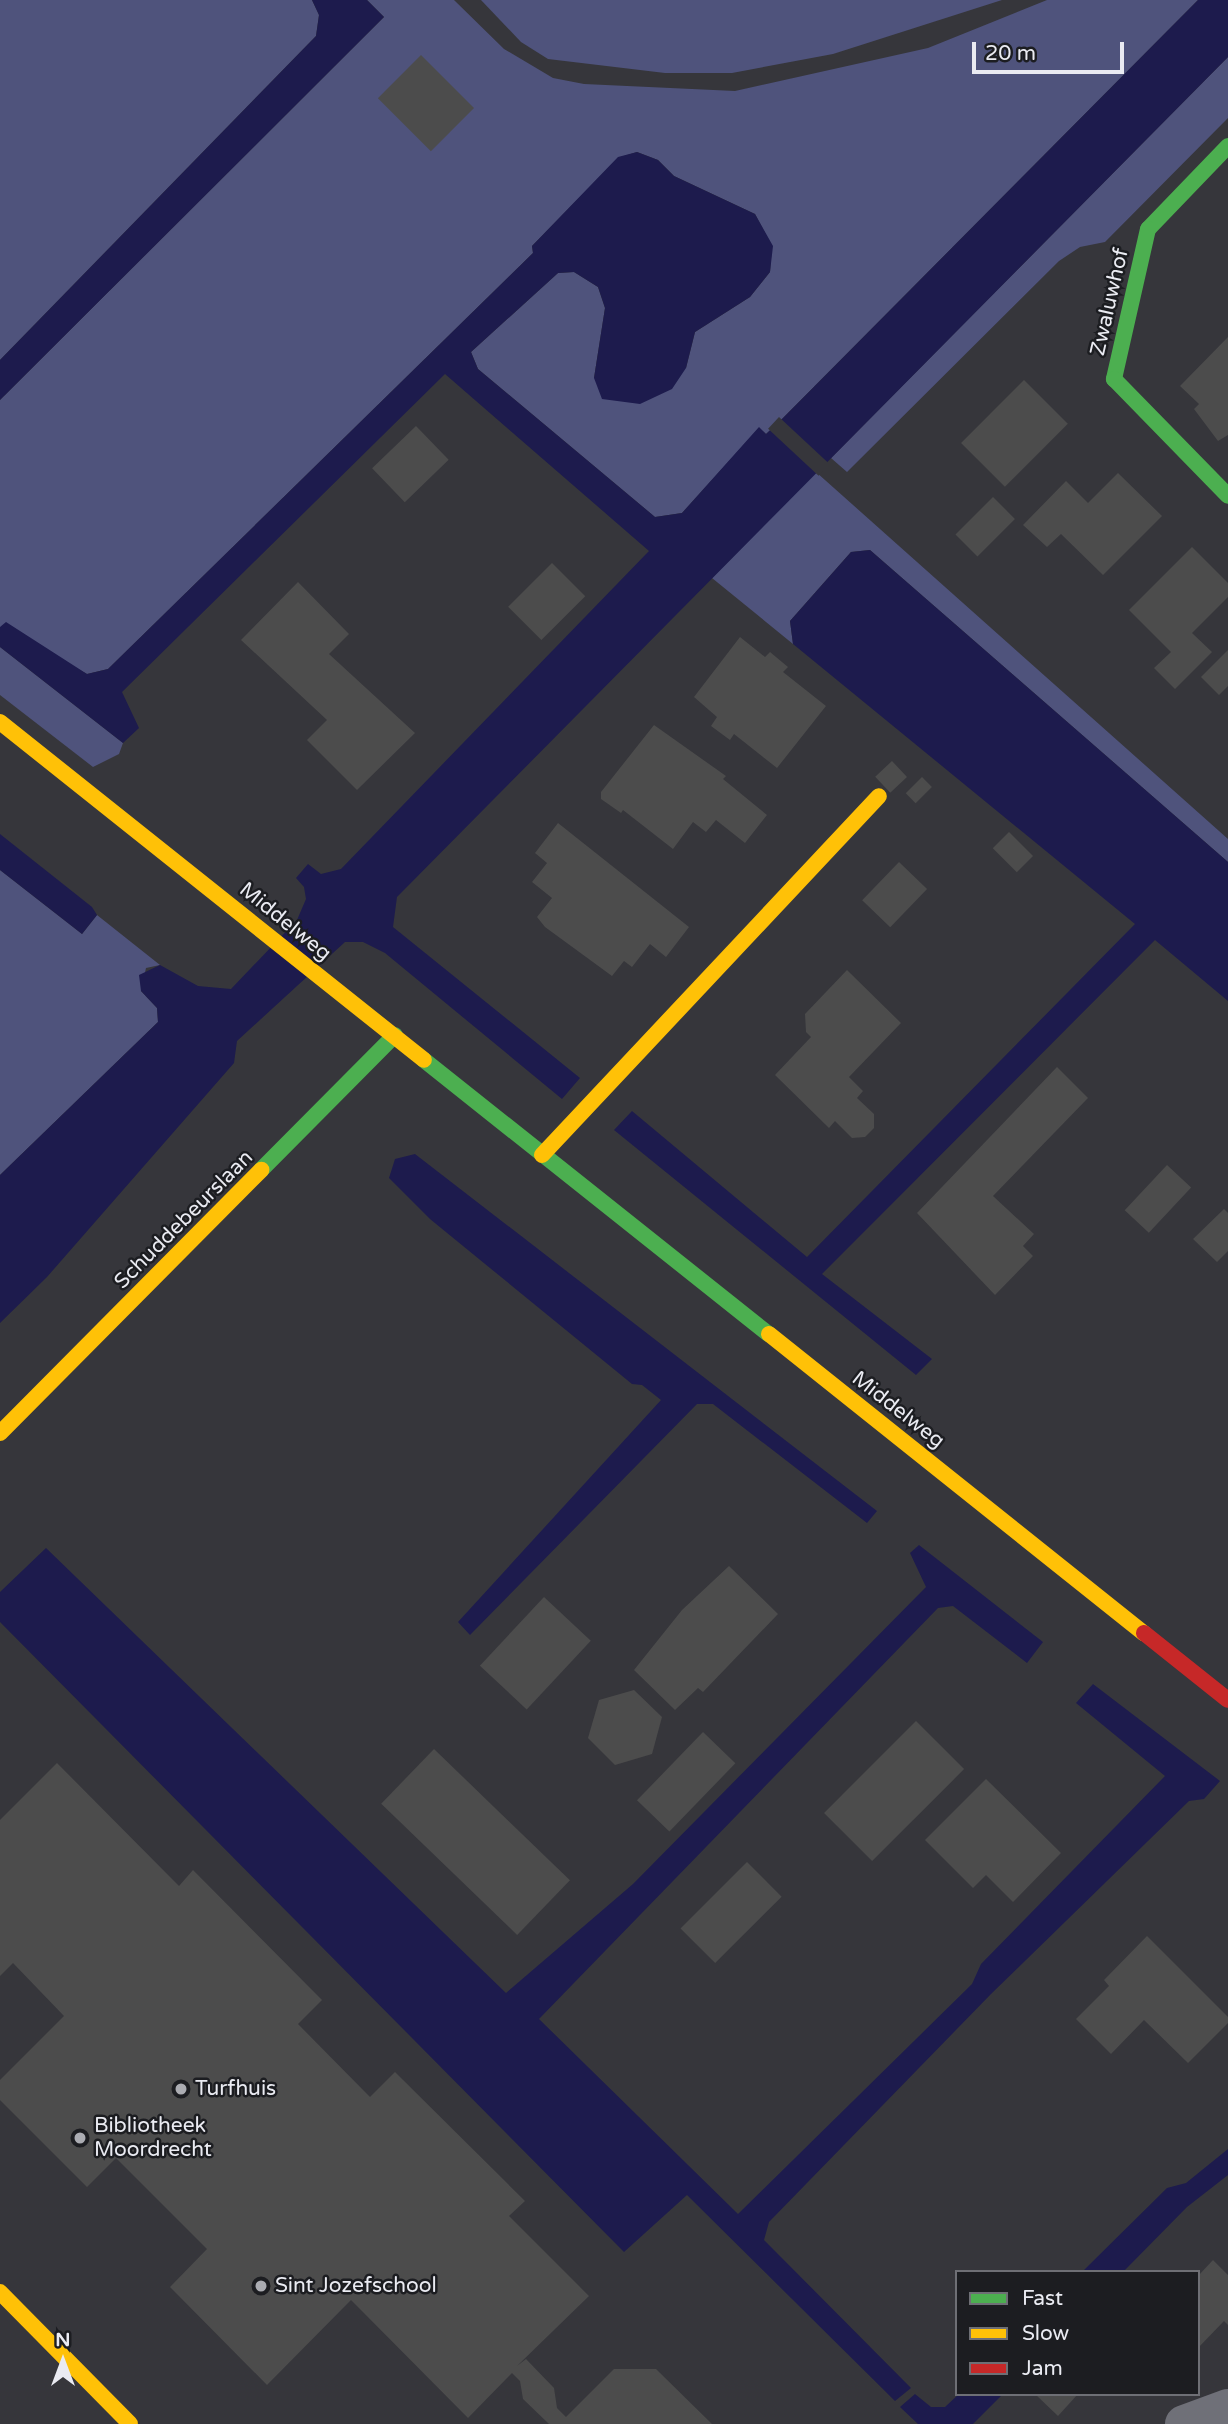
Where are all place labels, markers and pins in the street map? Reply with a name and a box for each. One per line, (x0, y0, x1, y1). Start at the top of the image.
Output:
place label: Turfhuis (195, 2076, 276, 2102)
marker: Turfhuis (173, 2081, 189, 2097)
place label: Bibliotheek Moordrecht (94, 2113, 212, 2163)
marker: Bibliotheek Moordrecht (72, 2130, 88, 2146)
place label: Sint Jozefschool (275, 2273, 437, 2299)
marker: Sint Jozefschool (253, 2278, 269, 2294)

